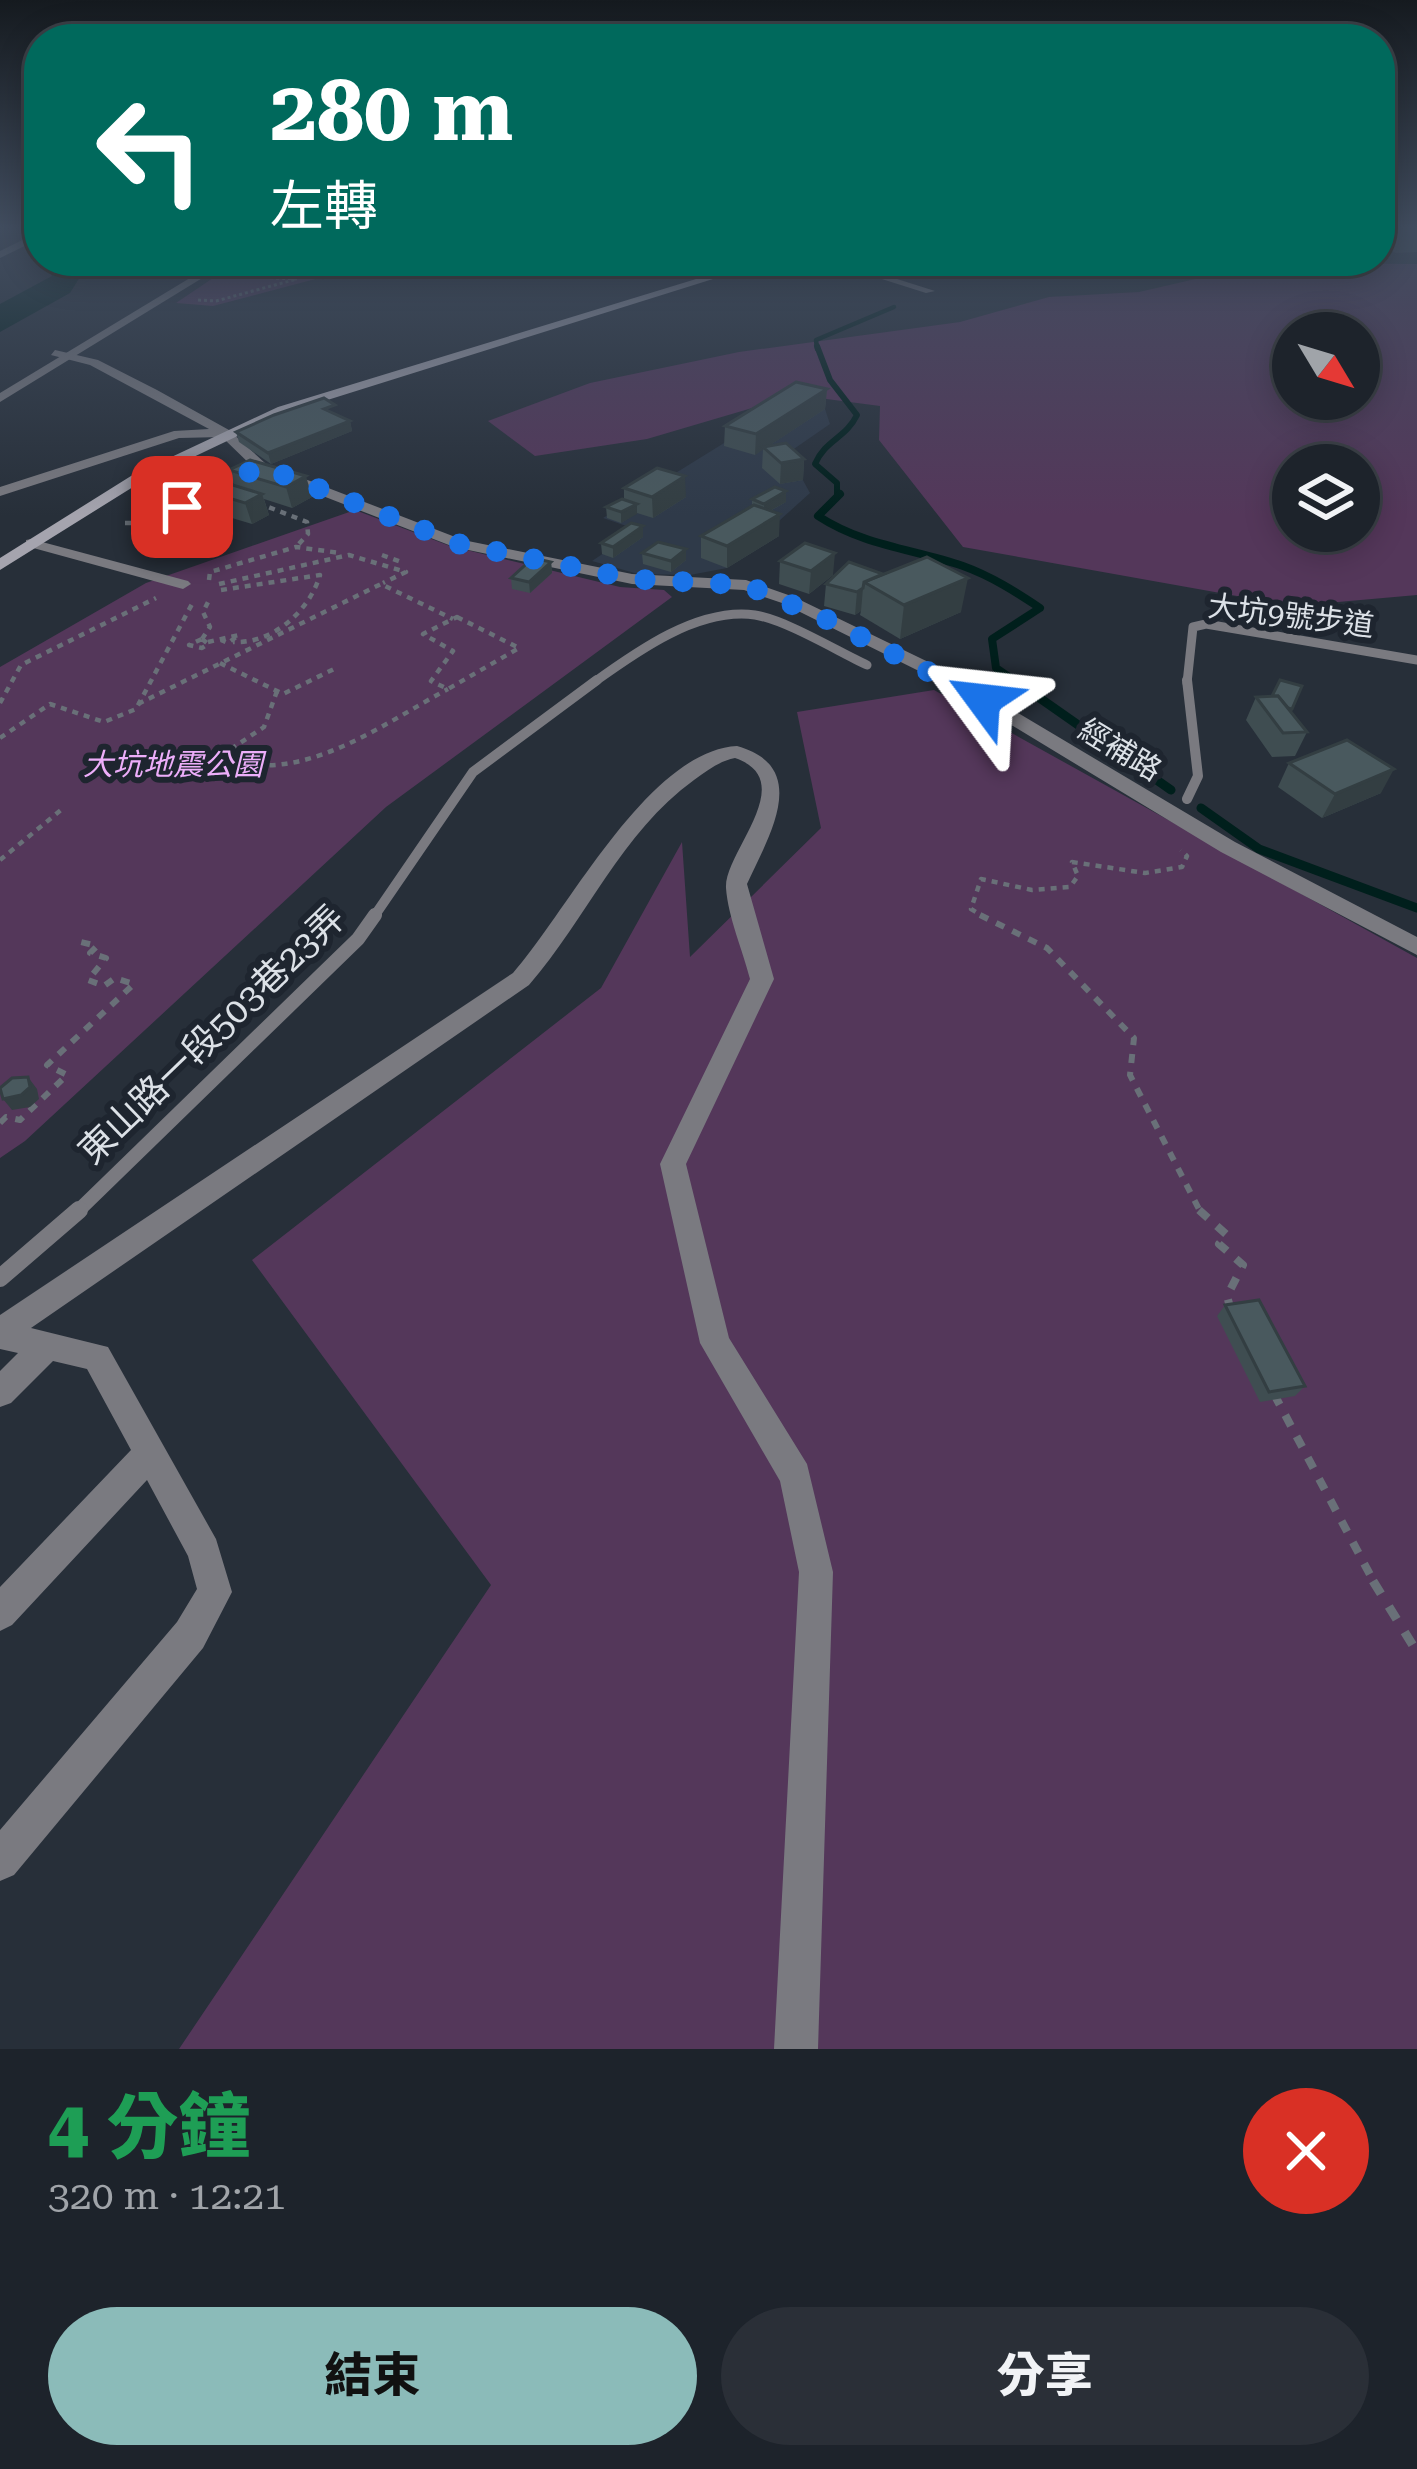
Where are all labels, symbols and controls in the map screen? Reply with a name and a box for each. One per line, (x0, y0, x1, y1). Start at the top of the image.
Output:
text: 280 m (270, 62, 513, 160)
icon: left (72, 72, 228, 228)
text: 左轉 (270, 175, 378, 238)
north arrow (1272, 312, 1380, 420)
map controls (1272, 312, 1380, 552)
button: layers (1272, 444, 1380, 552)
pin (131, 456, 233, 558)
icon: arrive (149, 474, 215, 540)
street label: 大坑9號步道 (1206, 588, 1376, 643)
position arrow (920, 637, 1046, 763)
street label: 經補路 (1073, 711, 1168, 788)
park label: 大坑地震公園 (83, 747, 267, 782)
street label: 東山路一段503巷23弄 (70, 897, 353, 1172)
text: 4 分鐘 (48, 2085, 251, 2170)
button: close (1243, 2088, 1369, 2214)
text: 320 m · 12:21 (48, 2173, 286, 2219)
button: 結束 (48, 2307, 697, 2445)
button: 分享 (721, 2307, 1369, 2445)

